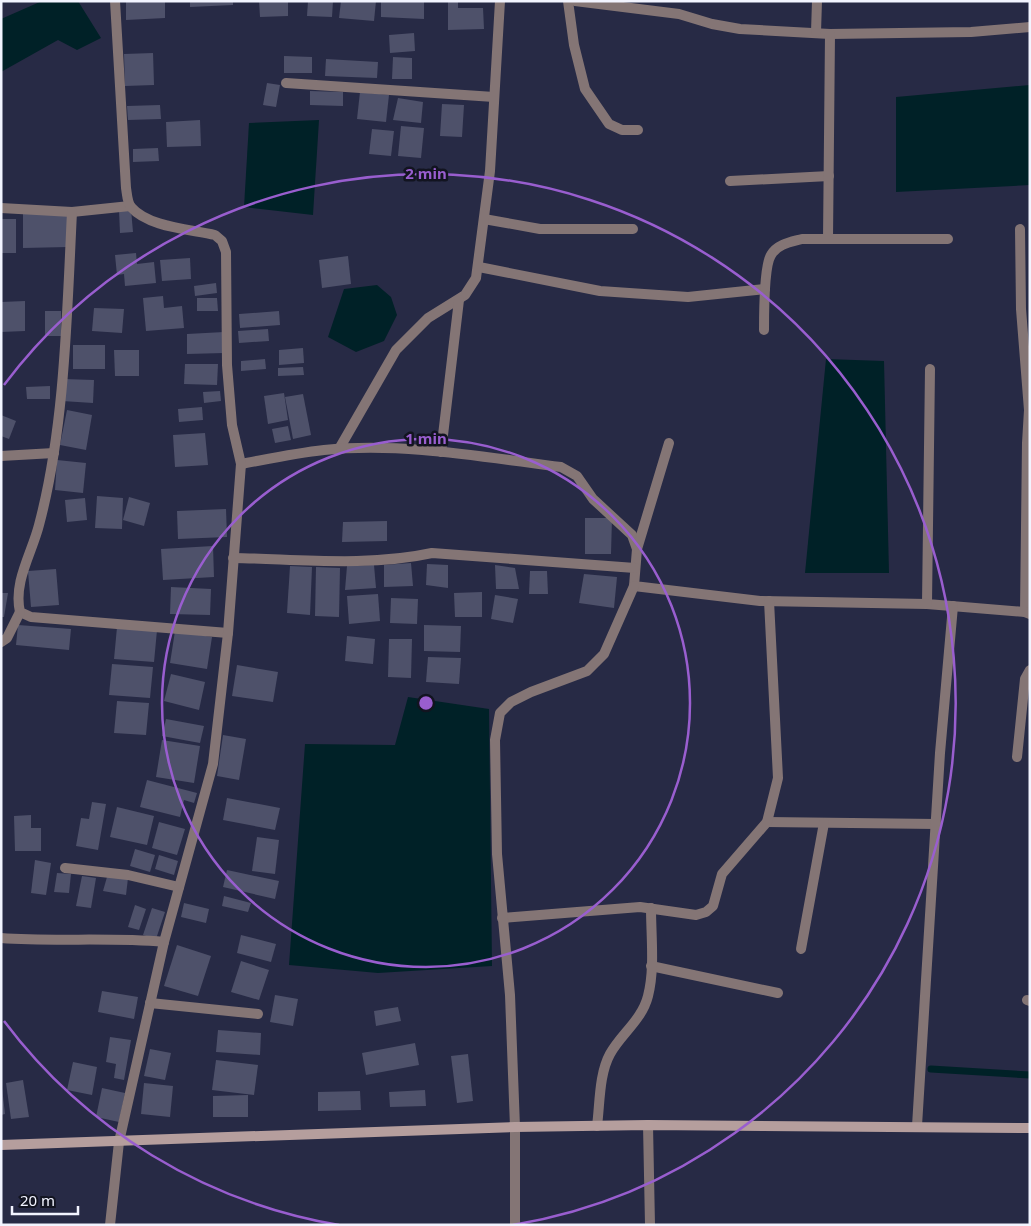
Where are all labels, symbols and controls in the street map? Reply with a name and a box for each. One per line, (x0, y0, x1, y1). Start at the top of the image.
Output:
text: 2 min (405, 163, 447, 183)
text: 1 min (405, 428, 447, 448)
centre of rings (417, 694, 435, 712)
scale bar (12, 1184, 79, 1216)
text: 20 m (20, 1190, 55, 1210)

